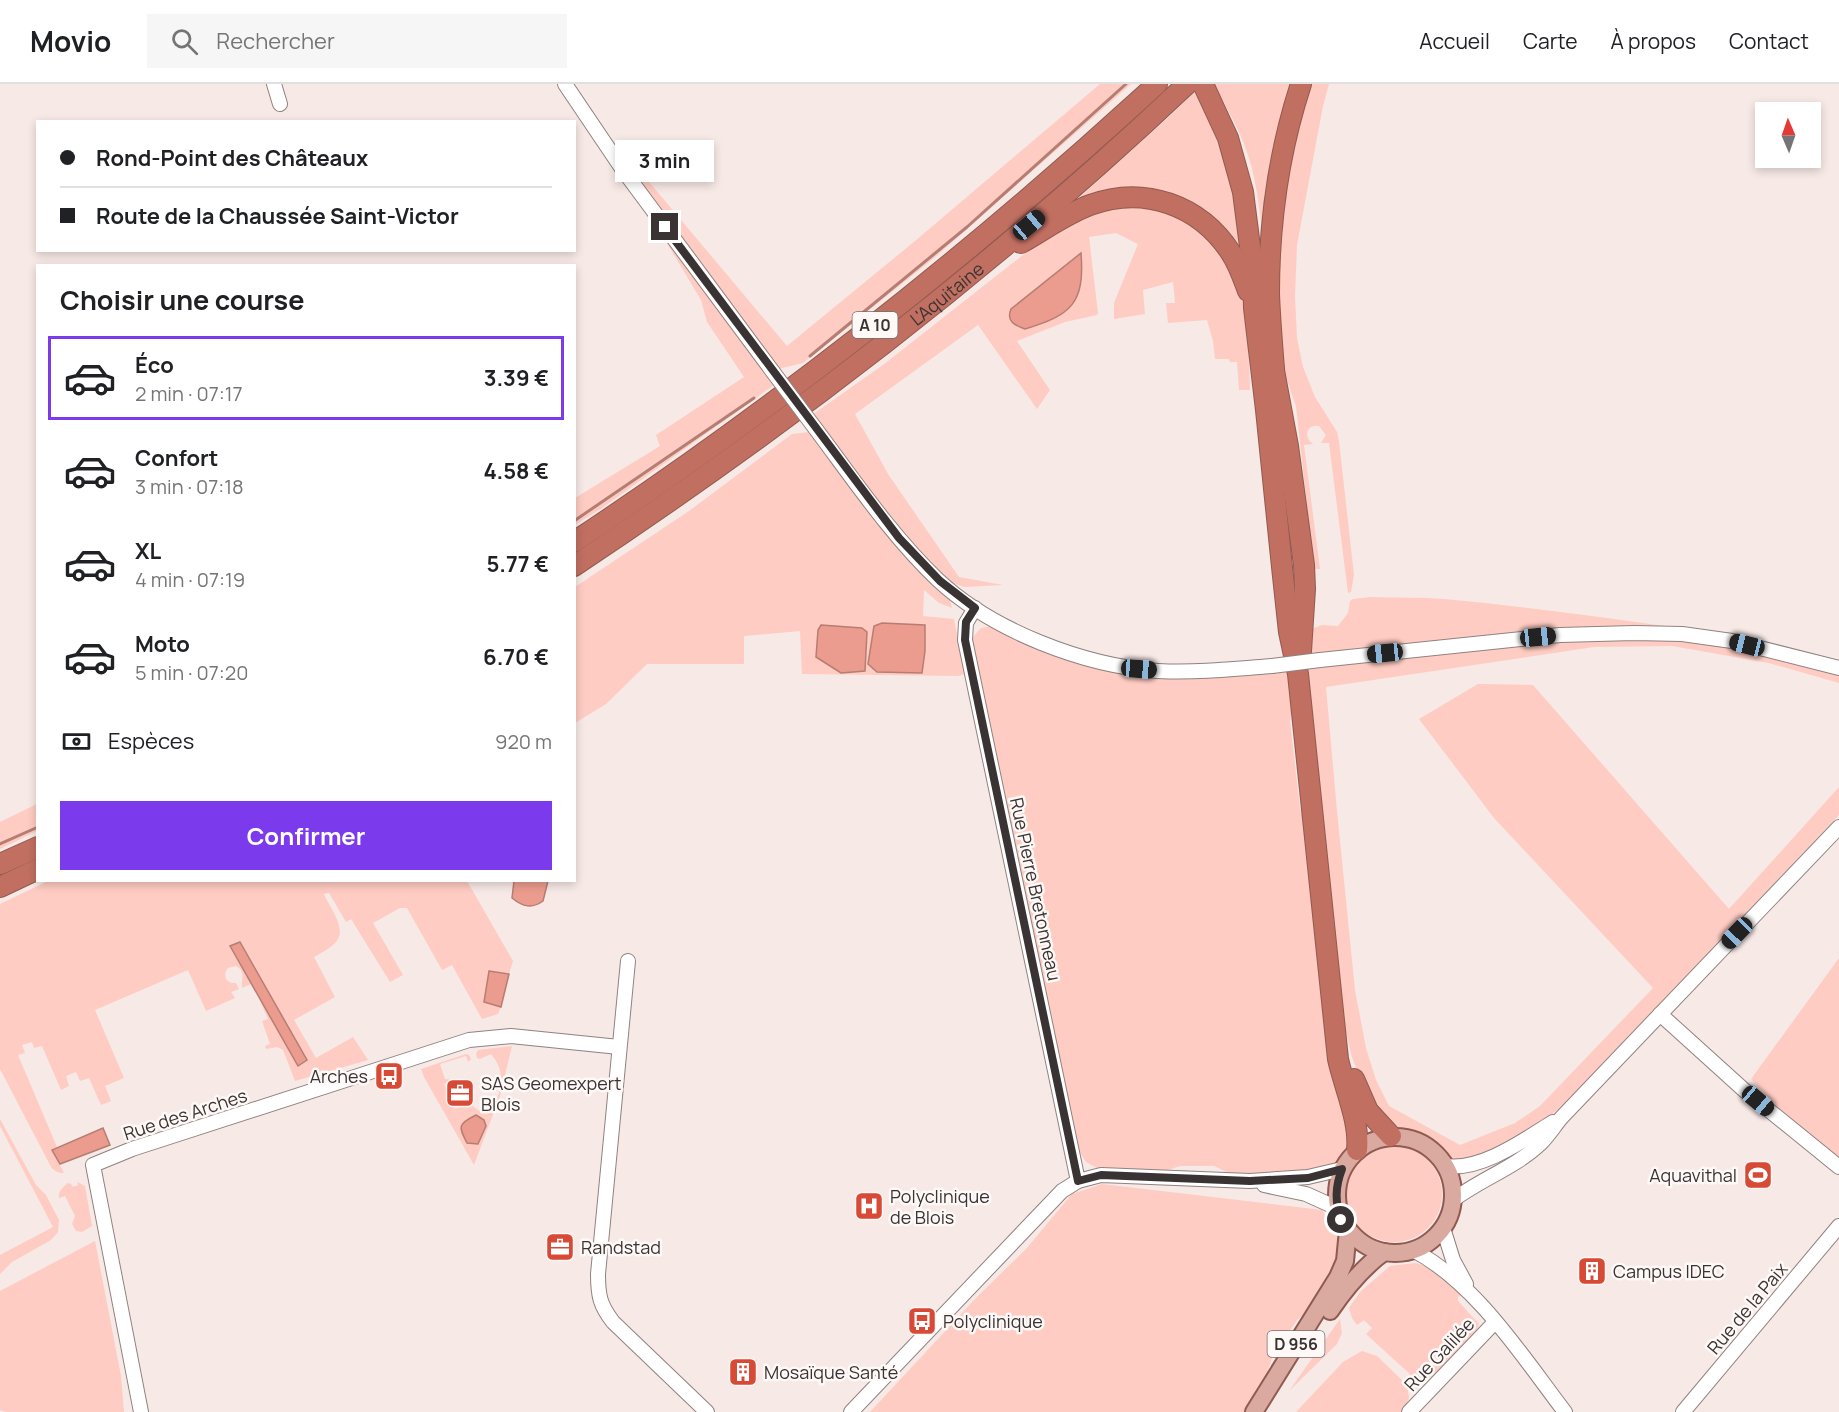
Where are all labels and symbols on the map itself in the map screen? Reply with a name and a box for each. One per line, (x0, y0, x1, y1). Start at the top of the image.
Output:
north arrow (1755, 102, 1821, 168)
callout: 3 min (616, 140, 714, 182)
car (1009, 207, 1049, 243)
route end (651, 213, 678, 240)
street label: L'Aquitaine (905, 256, 989, 331)
road number: A 10 (852, 312, 898, 338)
car (1519, 626, 1557, 648)
car (1727, 632, 1767, 658)
car (1366, 642, 1404, 664)
car (1120, 659, 1158, 679)
street label: Rue Pierre Bretonneau (1005, 795, 1067, 983)
car (1718, 914, 1756, 952)
bus stop icon: Arches (373, 1060, 405, 1092)
place label: Arches (310, 1064, 368, 1088)
place label: SAS Geomexpert Blois (481, 1071, 621, 1116)
office icon: SAS Geomexpert Blois (444, 1077, 476, 1109)
street label: Rue des Arches (120, 1083, 250, 1145)
car (1738, 1083, 1778, 1119)
sports icon: Aquavithal (1742, 1159, 1774, 1191)
place label: Aquavithal (1649, 1163, 1737, 1187)
place label: Polyclinique de Blois (890, 1184, 990, 1229)
hospital icon: Polyclinique de Blois (853, 1190, 885, 1222)
route start (1327, 1206, 1354, 1233)
office icon: Randstad (544, 1231, 576, 1263)
place label: Randstad (581, 1235, 661, 1259)
building icon: Campus IDEC (1576, 1255, 1608, 1287)
street label: Rue de la Paix (1702, 1257, 1793, 1359)
place label: Campus IDEC (1613, 1259, 1725, 1283)
bus stop icon: Polyclinique (906, 1305, 938, 1337)
place label: Polyclinique (943, 1309, 1043, 1333)
street label: Rue Galilée (1399, 1312, 1479, 1396)
road number: D 956 (1268, 1331, 1324, 1357)
building icon: Mosaïque Santé (727, 1356, 759, 1388)
place label: Mosaïque Santé (764, 1360, 898, 1384)

